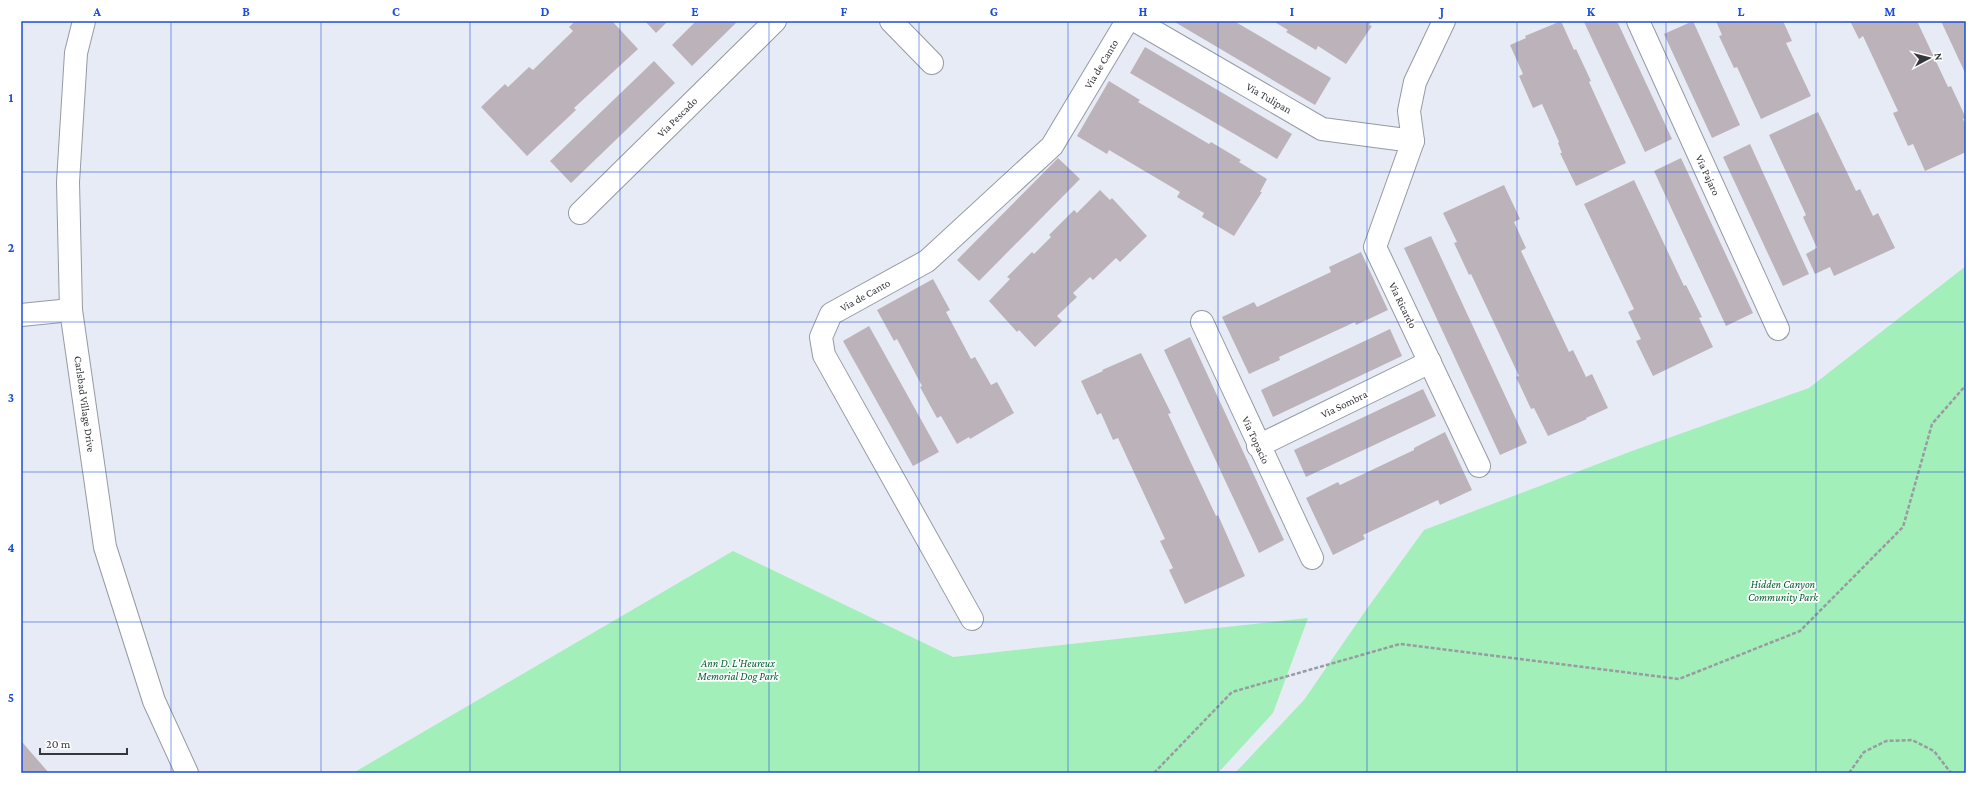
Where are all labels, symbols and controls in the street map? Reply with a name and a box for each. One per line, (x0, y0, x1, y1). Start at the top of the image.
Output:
text: A (92, 4, 101, 19)
text: B (242, 4, 250, 19)
text: C (392, 4, 400, 19)
text: D (541, 4, 550, 19)
text: E (691, 4, 699, 19)
text: F (841, 4, 848, 19)
text: G (990, 4, 998, 19)
text: H (1139, 4, 1148, 19)
text: I (1290, 4, 1294, 19)
text: J (1438, 4, 1444, 19)
text: K (1587, 4, 1596, 19)
text: L (1738, 4, 1745, 19)
text: M (1884, 4, 1896, 19)
street label: Via de Canto (1082, 37, 1121, 91)
north arrow (1909, 38, 1949, 78)
text: N (1933, 52, 1945, 62)
street label: Via Tulipan (1244, 80, 1294, 117)
text: 1 (9, 90, 14, 105)
street label: Via Pescado (655, 94, 700, 139)
street label: Via Pajaro (1692, 153, 1723, 198)
text: 2 (8, 240, 15, 255)
street label: Via de Canto (838, 276, 893, 314)
street label: Via Ricardo (1387, 280, 1420, 330)
street label: Carlsbad Village Drive (71, 355, 98, 453)
street label: Via Sombra (1319, 388, 1369, 420)
text: 3 (8, 390, 14, 405)
street label: Via Topacio (1239, 414, 1272, 467)
text: 4 (7, 540, 15, 555)
park label: Hidden Canyon Community Park (1748, 578, 1819, 604)
park label: Ann D. L'Heureux Memorial Dog Park (697, 657, 780, 683)
text: 5 (8, 690, 14, 705)
scale bar (40, 730, 127, 756)
text: 20 m (46, 737, 71, 751)

